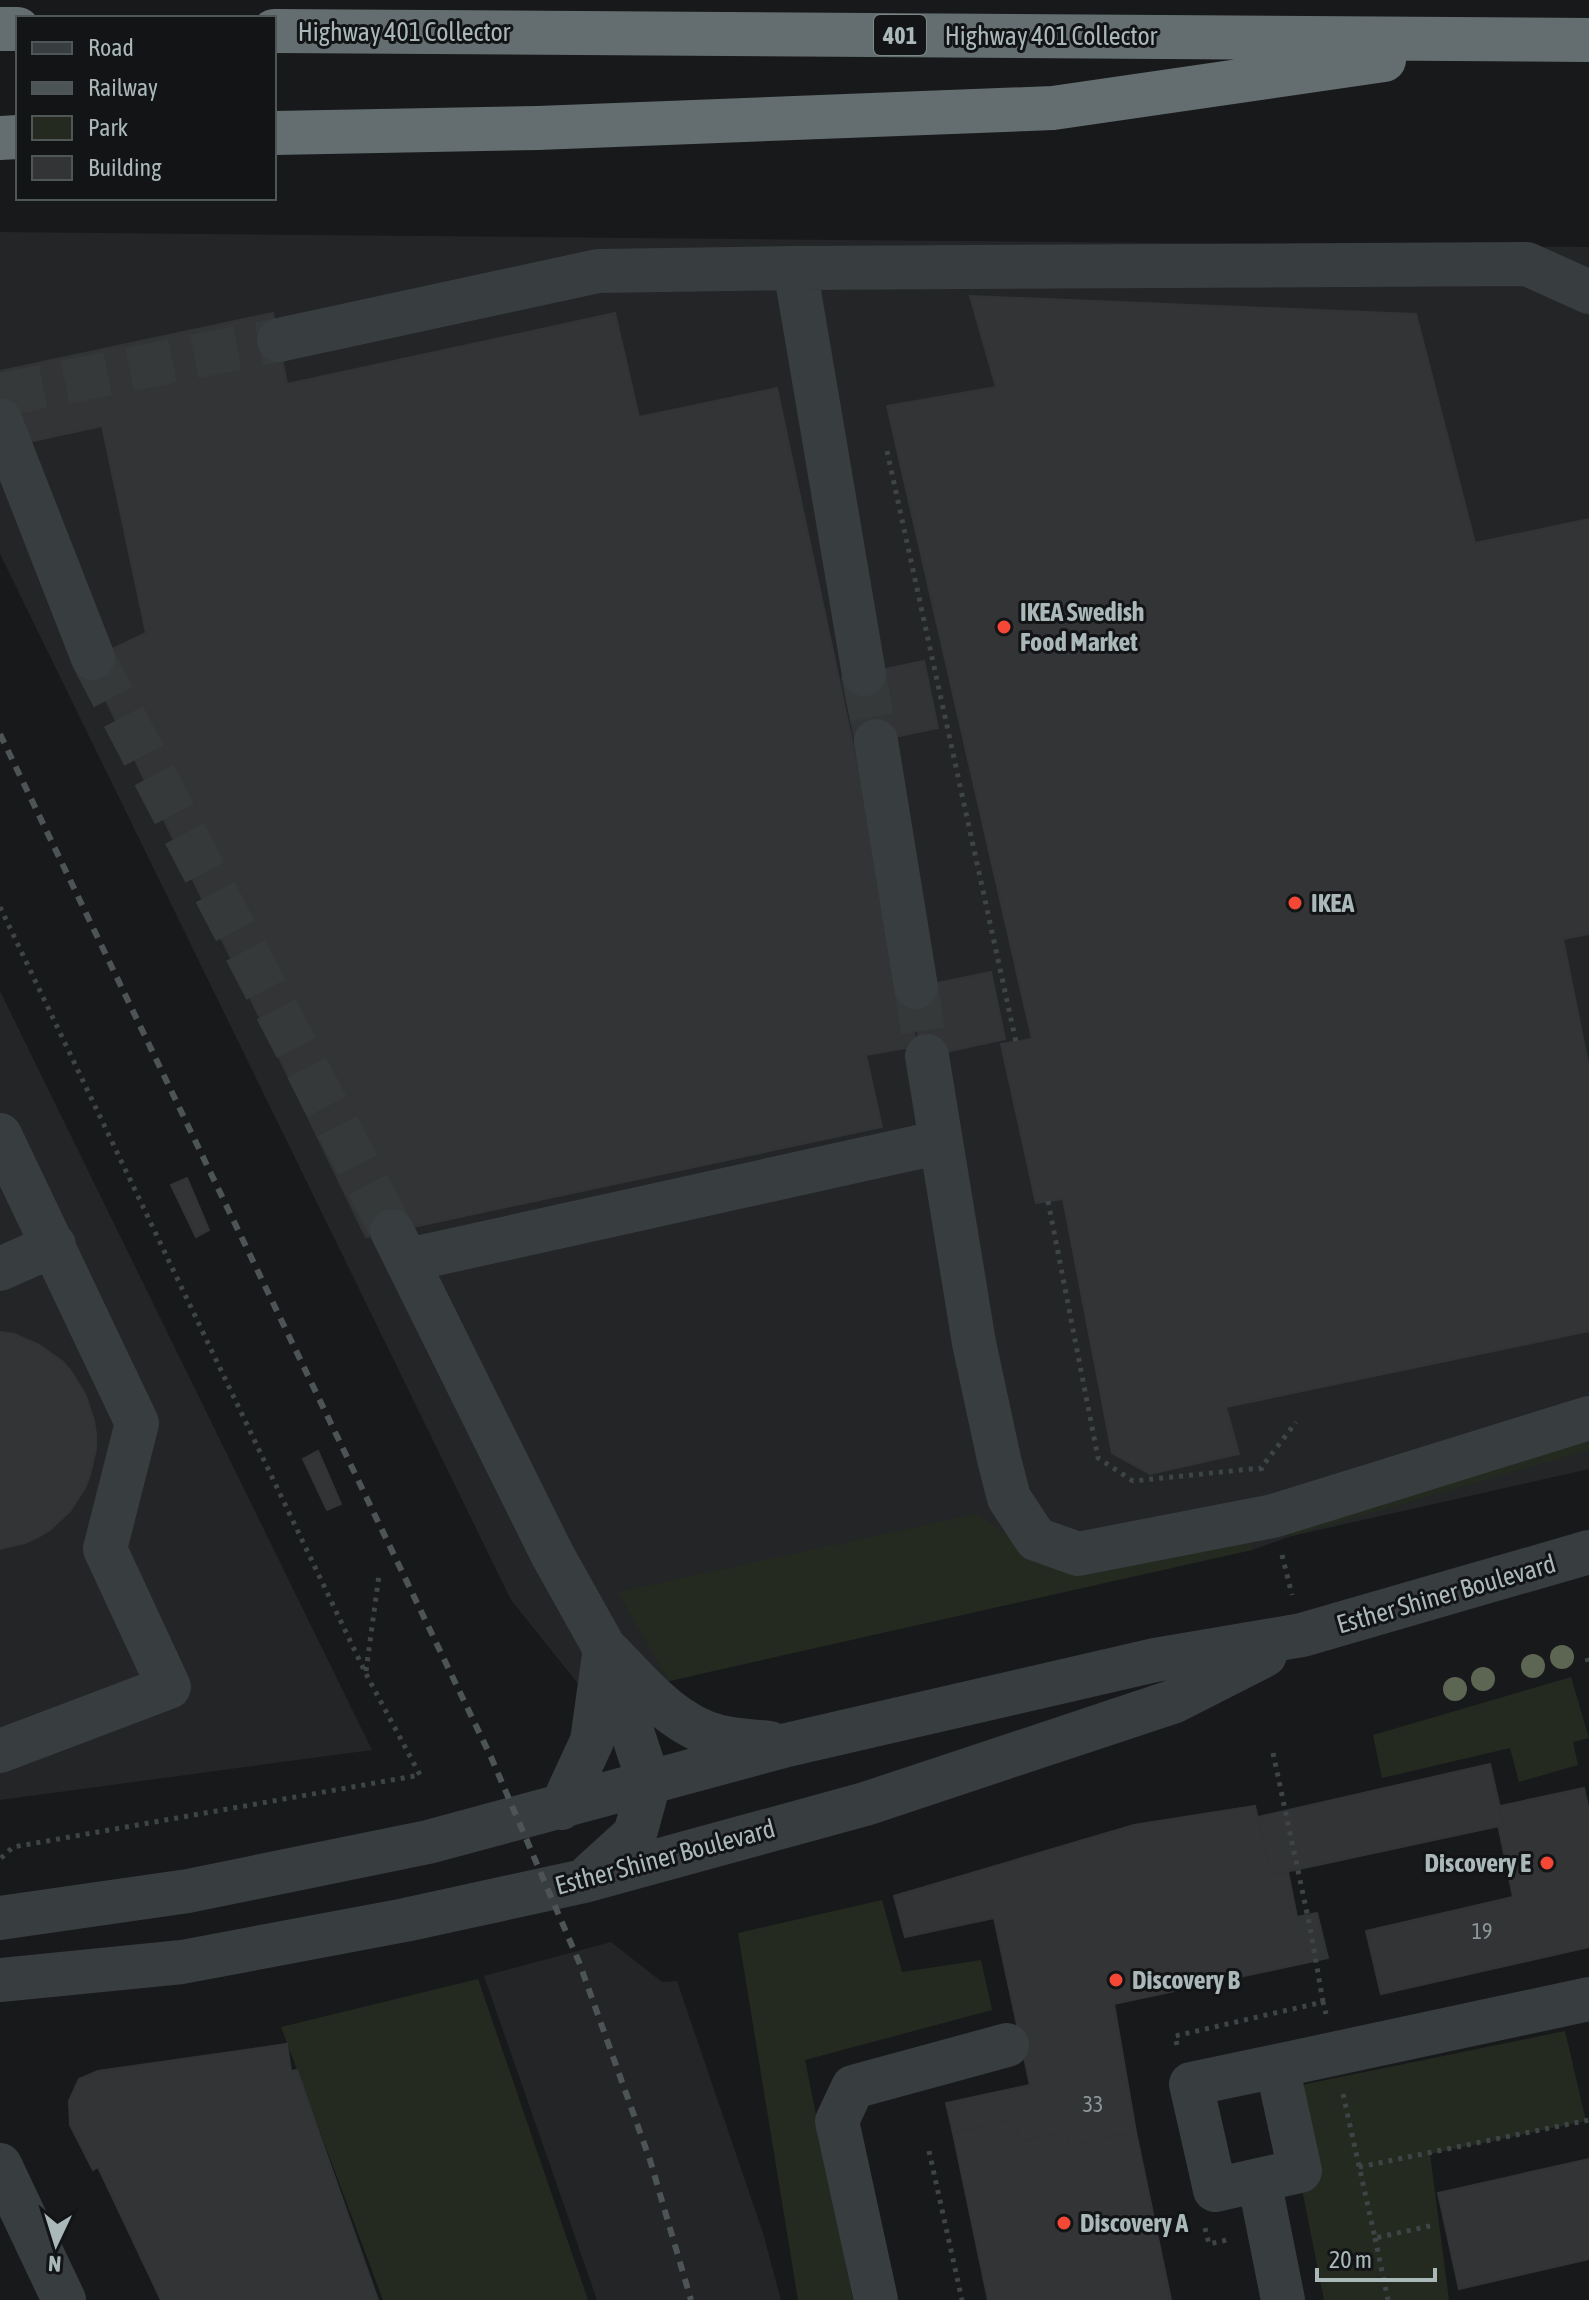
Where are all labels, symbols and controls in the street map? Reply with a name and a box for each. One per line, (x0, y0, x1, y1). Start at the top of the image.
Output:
road number: 401 (874, 15, 926, 55)
legend (16, 16, 276, 200)
street label: Highway 401 Collector (298, 17, 511, 47)
street label: Highway 401 Collector (945, 21, 1158, 51)
text: Road (88, 34, 134, 61)
text: Railway (88, 74, 158, 101)
text: Park (88, 114, 129, 141)
text: Building (88, 154, 162, 181)
place label: IKEA Swedish Food Market (1020, 597, 1144, 657)
marker: IKEA Swedish Food Market (995, 618, 1013, 636)
place label: IKEA (1311, 888, 1354, 918)
marker: IKEA (1286, 894, 1304, 912)
street label: Esther Shiner Boulevard (1333, 1548, 1559, 1640)
street label: Esther Shiner Boulevard (552, 1813, 778, 1901)
place label: Discovery E (1424, 1848, 1531, 1878)
marker: Discovery E (1538, 1854, 1556, 1872)
house number: 19 (1472, 1918, 1492, 1944)
place label: Discovery B (1132, 1965, 1240, 1995)
marker: Discovery B (1107, 1971, 1125, 1989)
house number: 33 (1083, 2091, 1103, 2117)
north arrow (16, 2204, 96, 2284)
place label: Discovery A (1080, 2208, 1188, 2238)
marker: Discovery A (1055, 2214, 1073, 2232)
scale bar (1317, 2232, 1435, 2282)
text: 20 m (1329, 2246, 1372, 2273)
text: N (47, 2251, 62, 2277)

